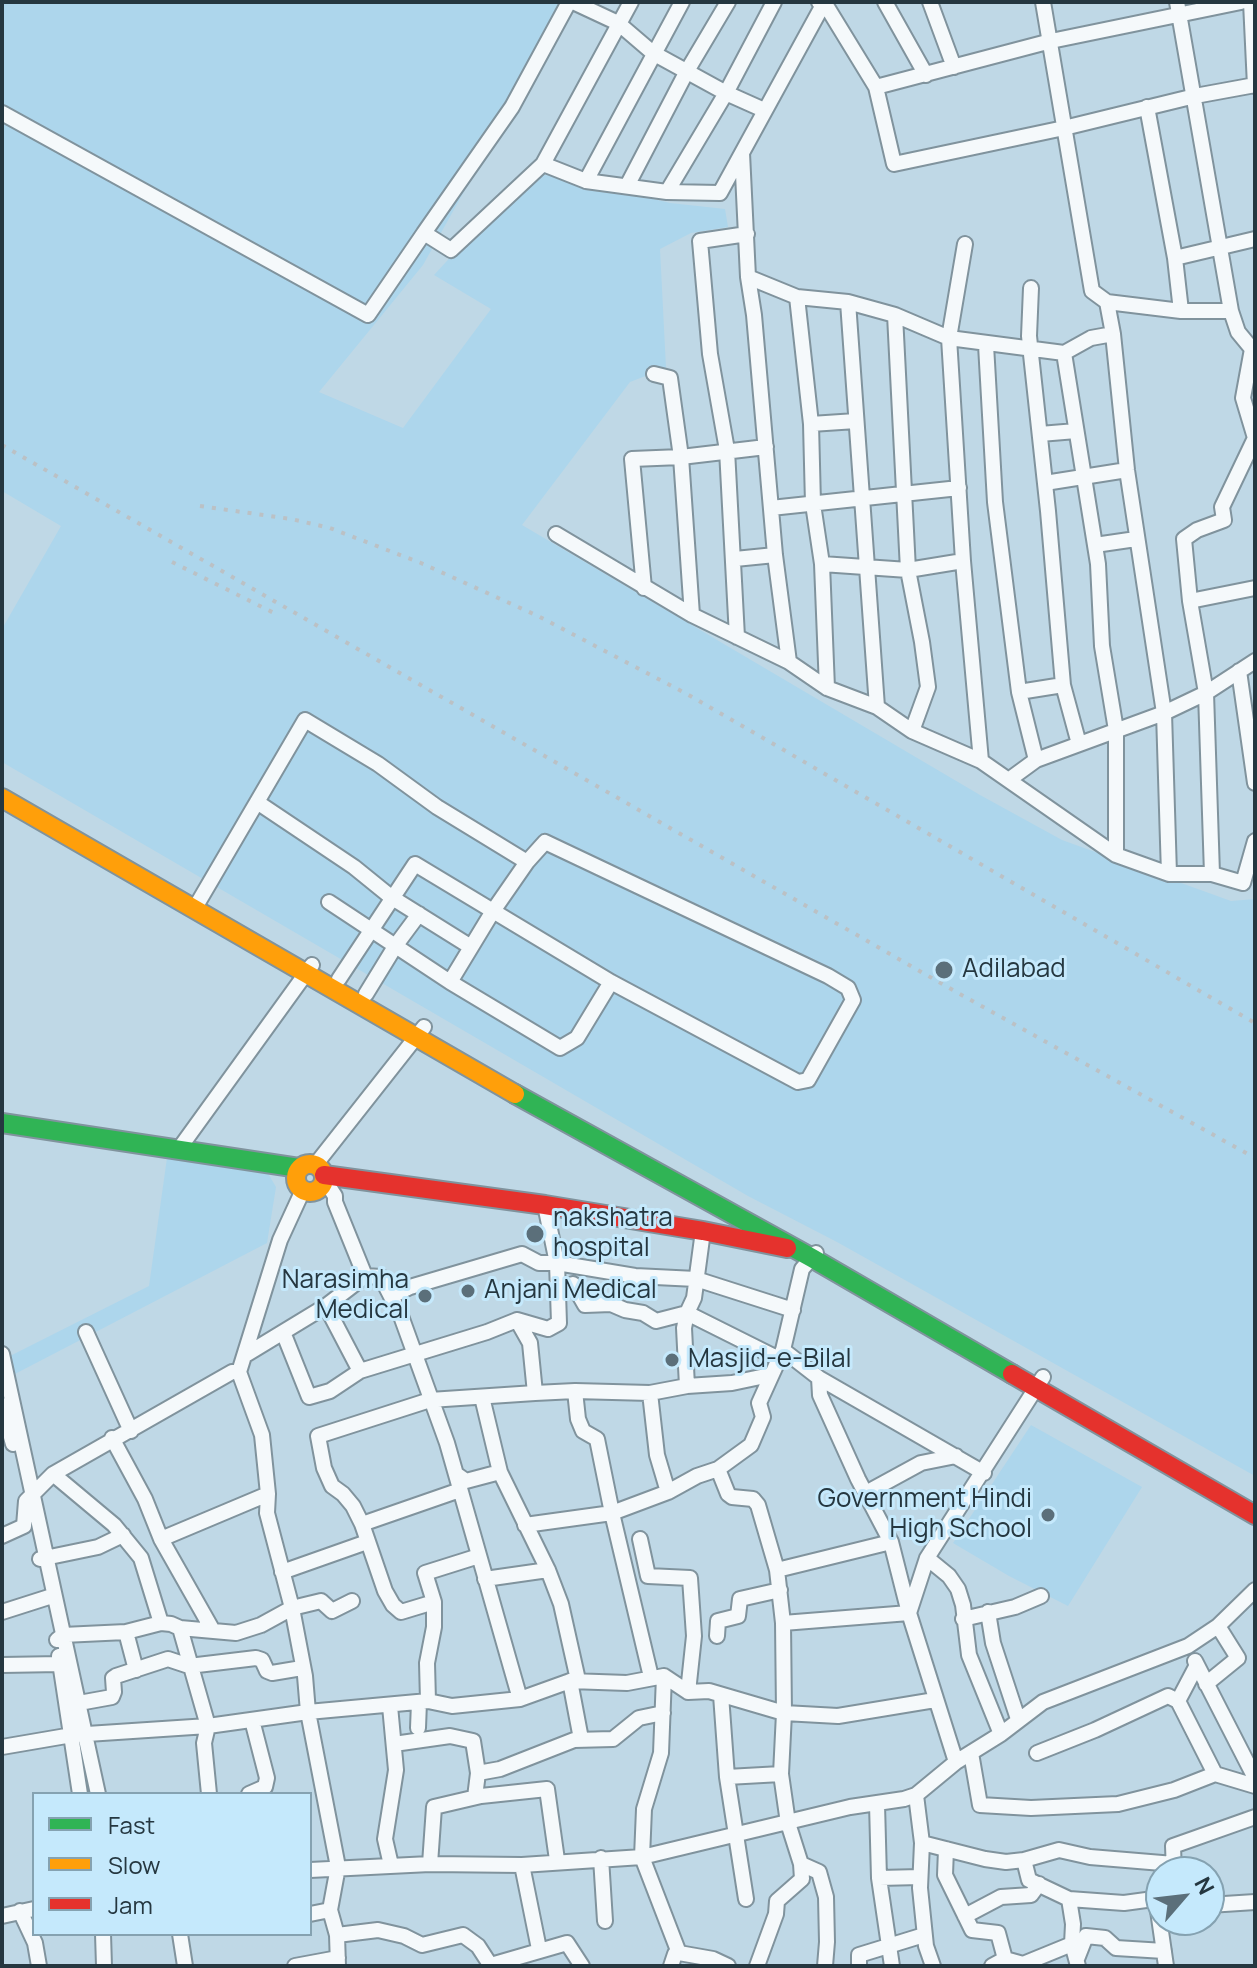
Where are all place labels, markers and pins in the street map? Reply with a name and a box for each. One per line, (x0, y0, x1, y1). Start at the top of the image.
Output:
place label: Adilabad (962, 954, 1066, 986)
marker: Adilabad (933, 959, 955, 981)
place label: nakshatra hospital (553, 1203, 673, 1264)
marker: nakshatra hospital (524, 1223, 546, 1245)
place label: Narasimha Medical (282, 1265, 409, 1326)
place label: Anjani Medical (484, 1275, 657, 1307)
marker: Anjani Medical (459, 1282, 477, 1300)
marker: Narasimha Medical (416, 1287, 434, 1305)
place label: Masjid-e-Bilal (688, 1344, 852, 1376)
marker: Masjid-e-Bilal (663, 1351, 681, 1369)
place label: Government Hindi High School (818, 1484, 1032, 1546)
marker: Government Hindi High School (1039, 1506, 1057, 1524)

